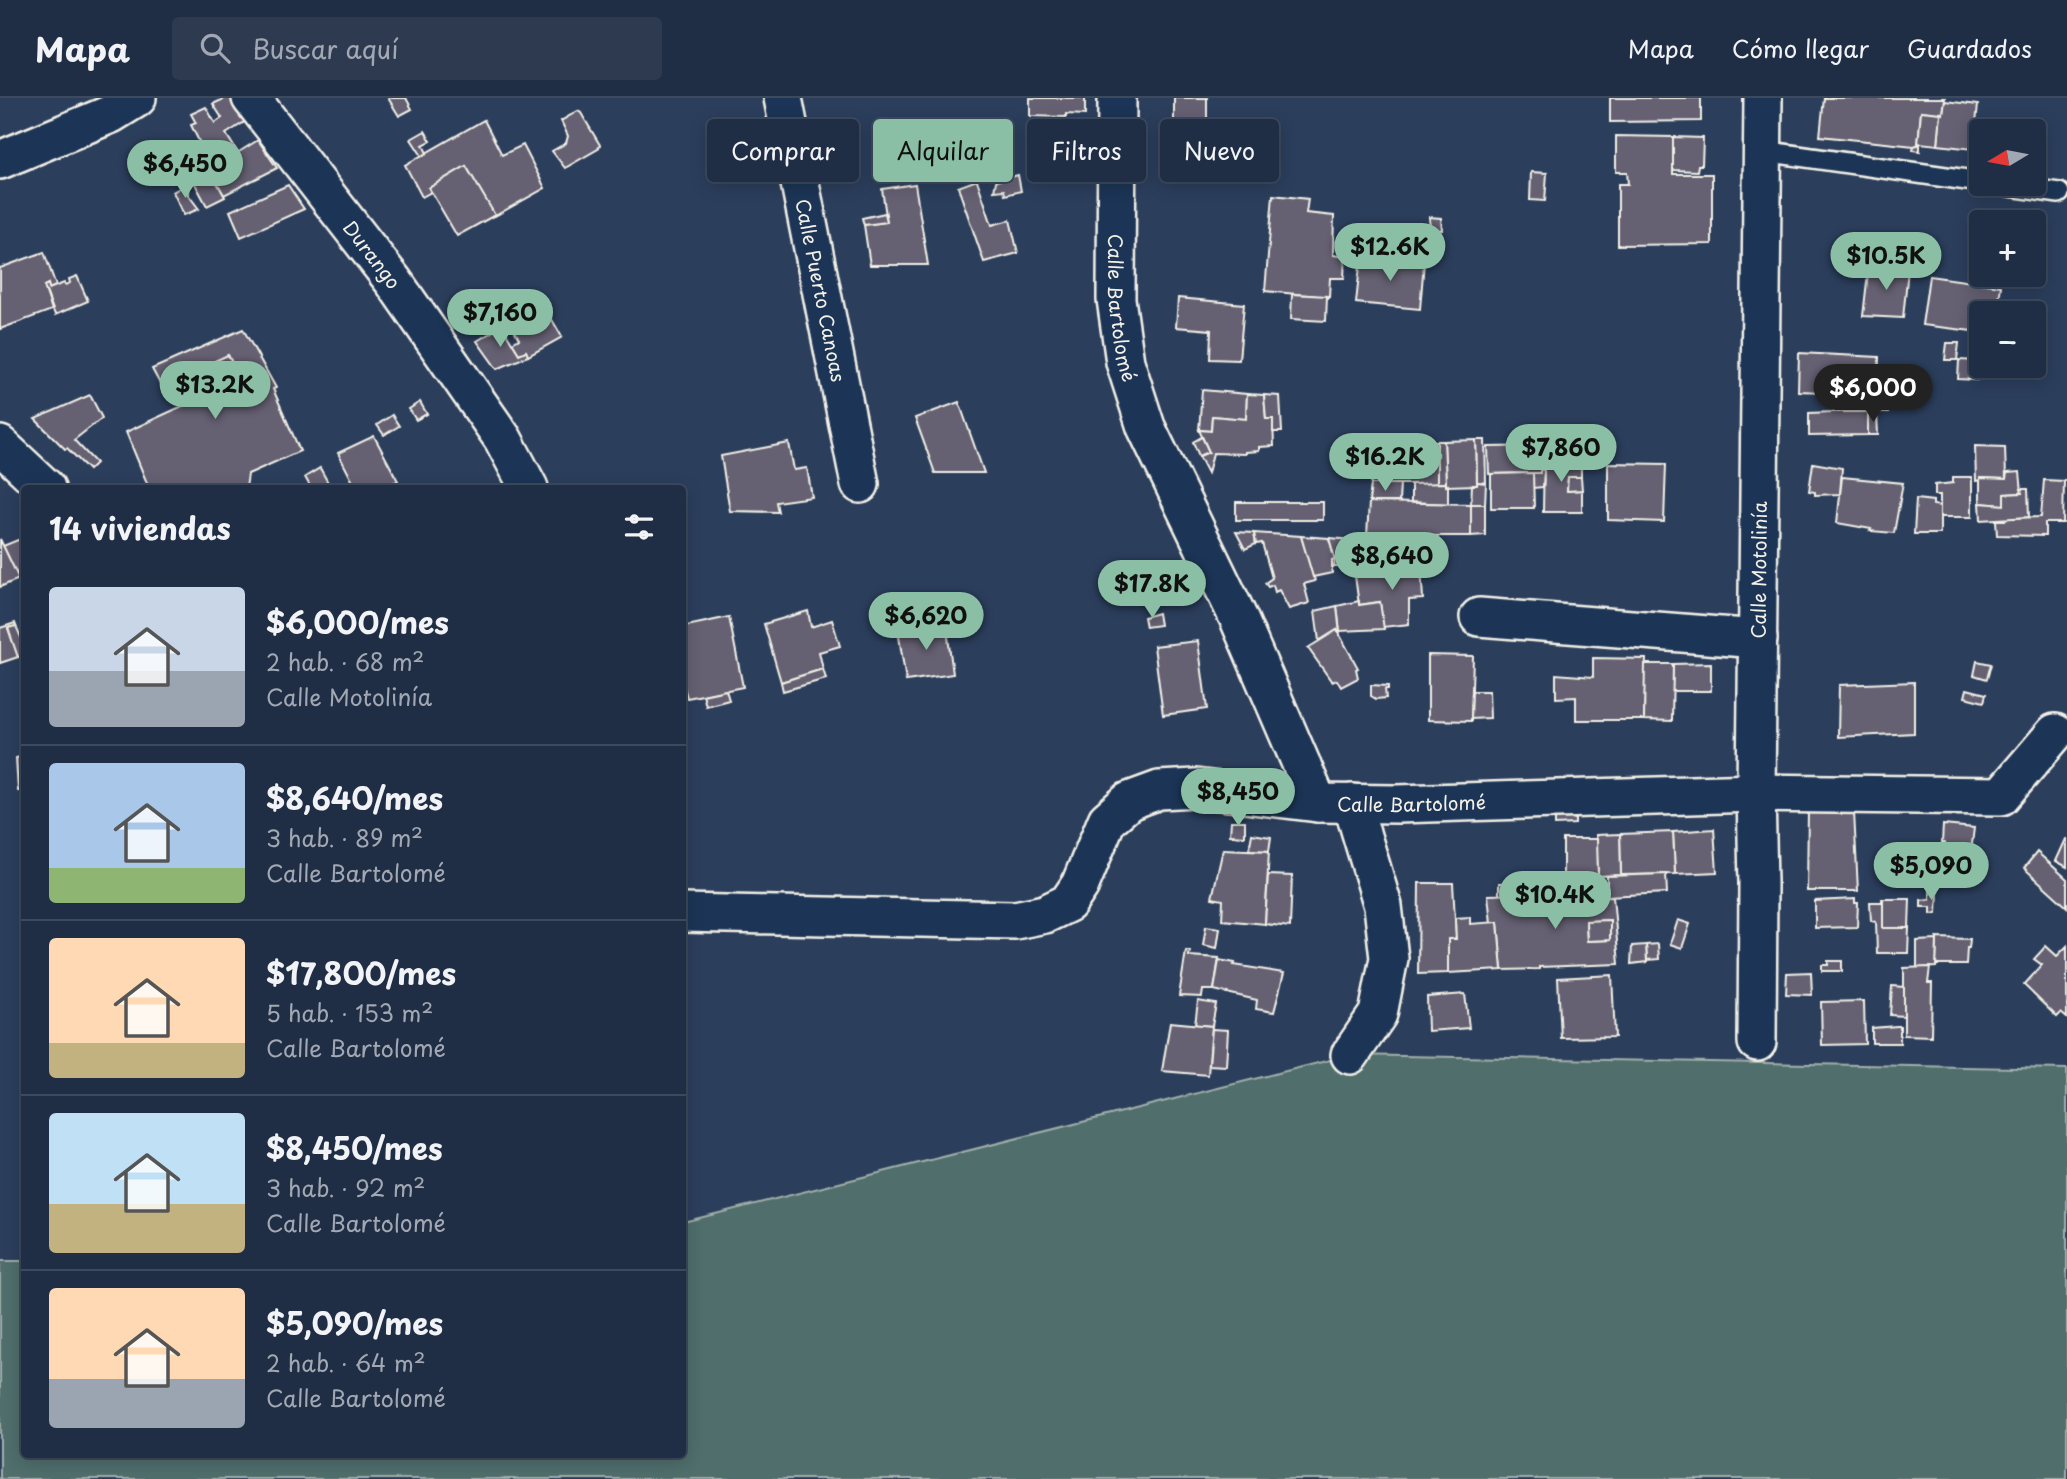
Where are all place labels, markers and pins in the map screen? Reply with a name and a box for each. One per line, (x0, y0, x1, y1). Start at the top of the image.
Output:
pin: $6,450 (128, 140, 242, 200)
pin: $12.6K (1333, 223, 1447, 283)
pin: $10.5K (1829, 232, 1943, 292)
pin: $7,160 (443, 289, 557, 349)
pin: $13.2K (158, 362, 272, 421)
pin: $6,000 (1816, 364, 1930, 424)
pin: $7,860 (1504, 424, 1618, 484)
pin: $16.2K (1328, 434, 1442, 493)
pin: $8,640 (1335, 532, 1449, 592)
pin: $17.8K (1095, 560, 1209, 620)
pin: $6,620 (869, 592, 983, 652)
pin: $8,450 (1181, 768, 1295, 828)
pin: $5,090 (1874, 842, 1988, 902)
pin: $10.4K (1498, 872, 1612, 931)

